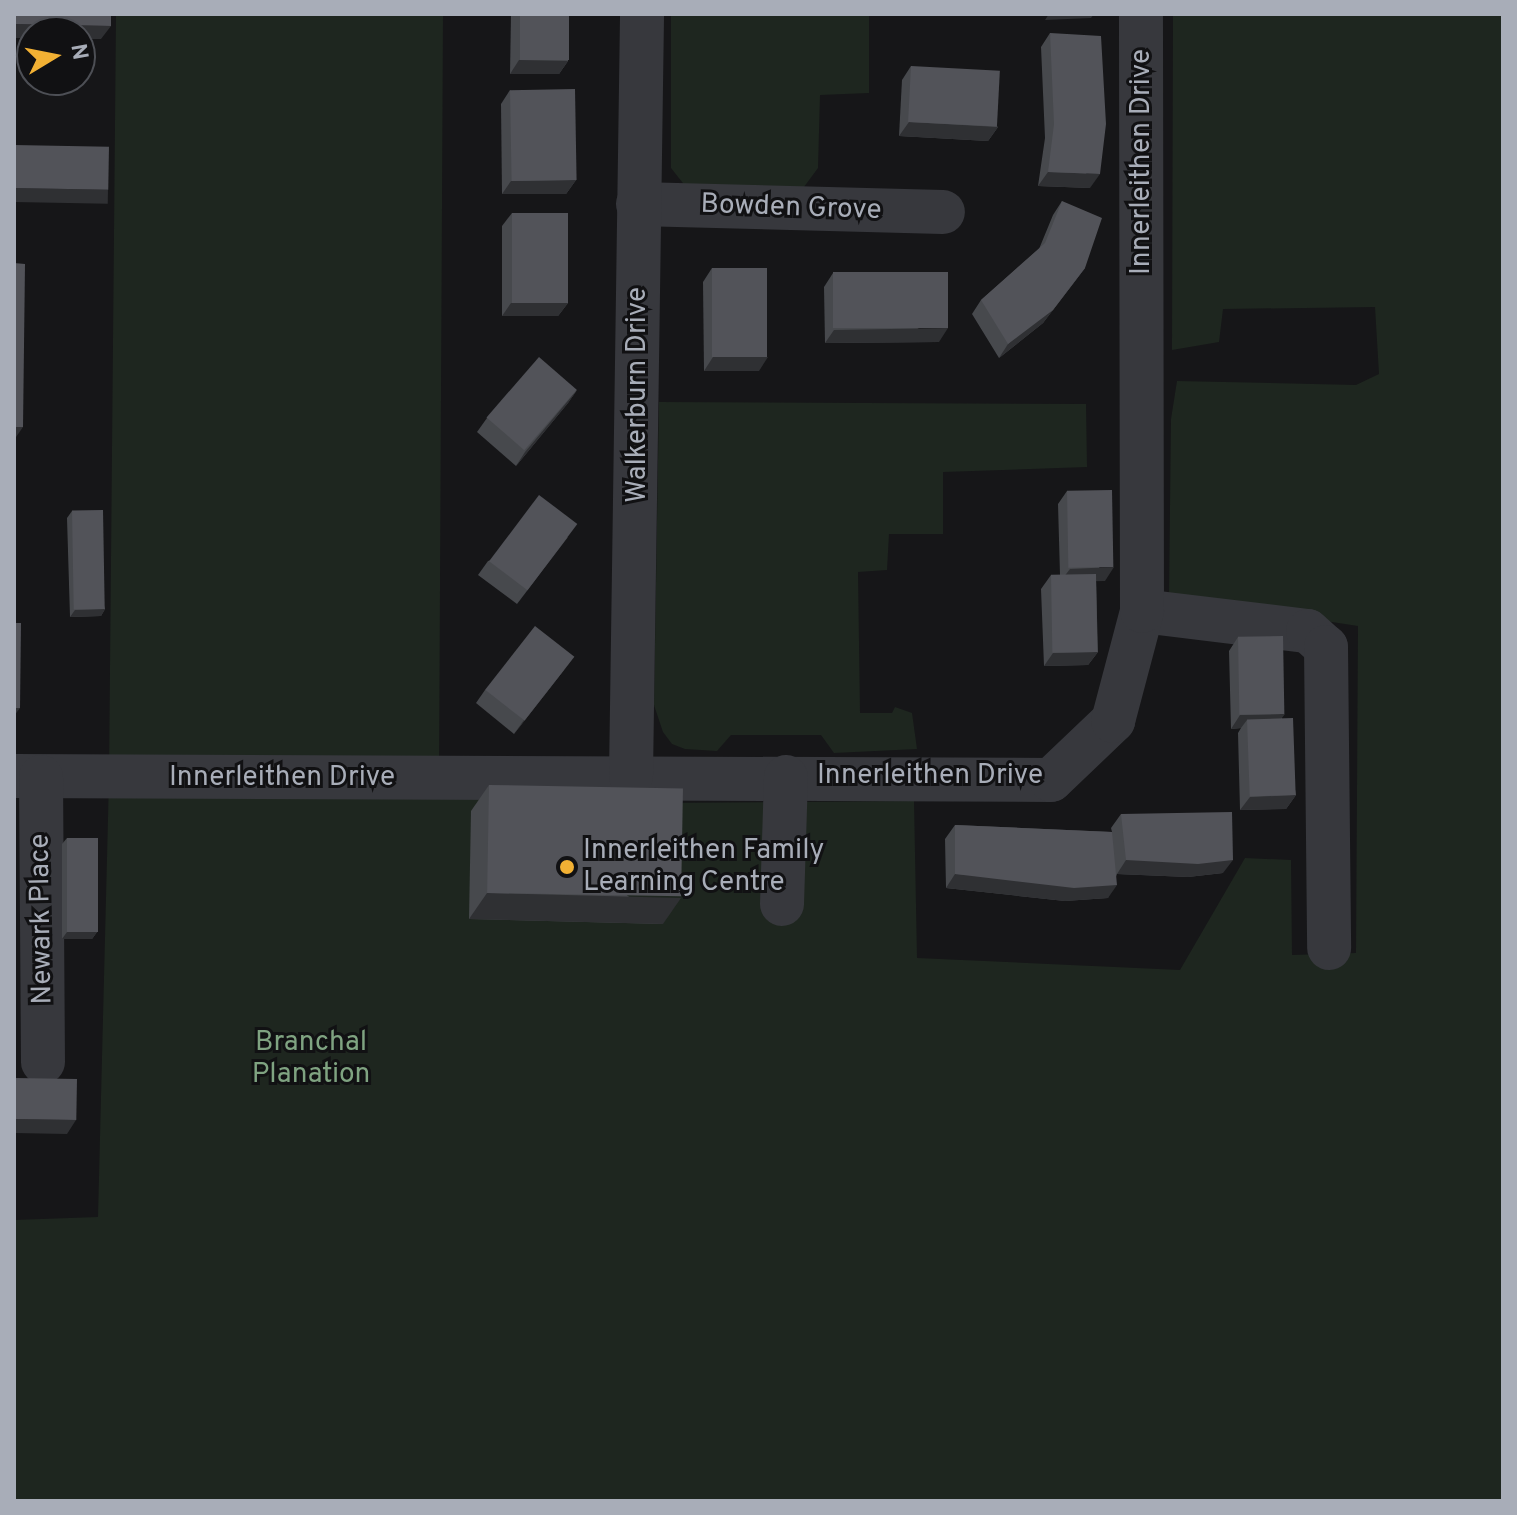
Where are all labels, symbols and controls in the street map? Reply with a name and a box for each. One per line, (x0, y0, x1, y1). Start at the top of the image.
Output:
north arrow (16, 16, 96, 96)
text: N (63, 42, 93, 62)
street label: Innerleithen Drive (1125, 49, 1159, 275)
street label: Bowden Grove (700, 188, 882, 228)
street label: Walkerburn Drive (621, 287, 655, 503)
street label: Innerleithen Drive (817, 759, 1043, 793)
street label: Innerleithen Drive (169, 761, 395, 795)
street label: Newark Place (24, 833, 60, 1005)
place label: Innerleithen Family Learning Centre (583, 834, 824, 900)
marker: Innerleithen Family Learning Centre (558, 858, 576, 876)
park label: Branchal Planation (252, 1026, 370, 1092)

